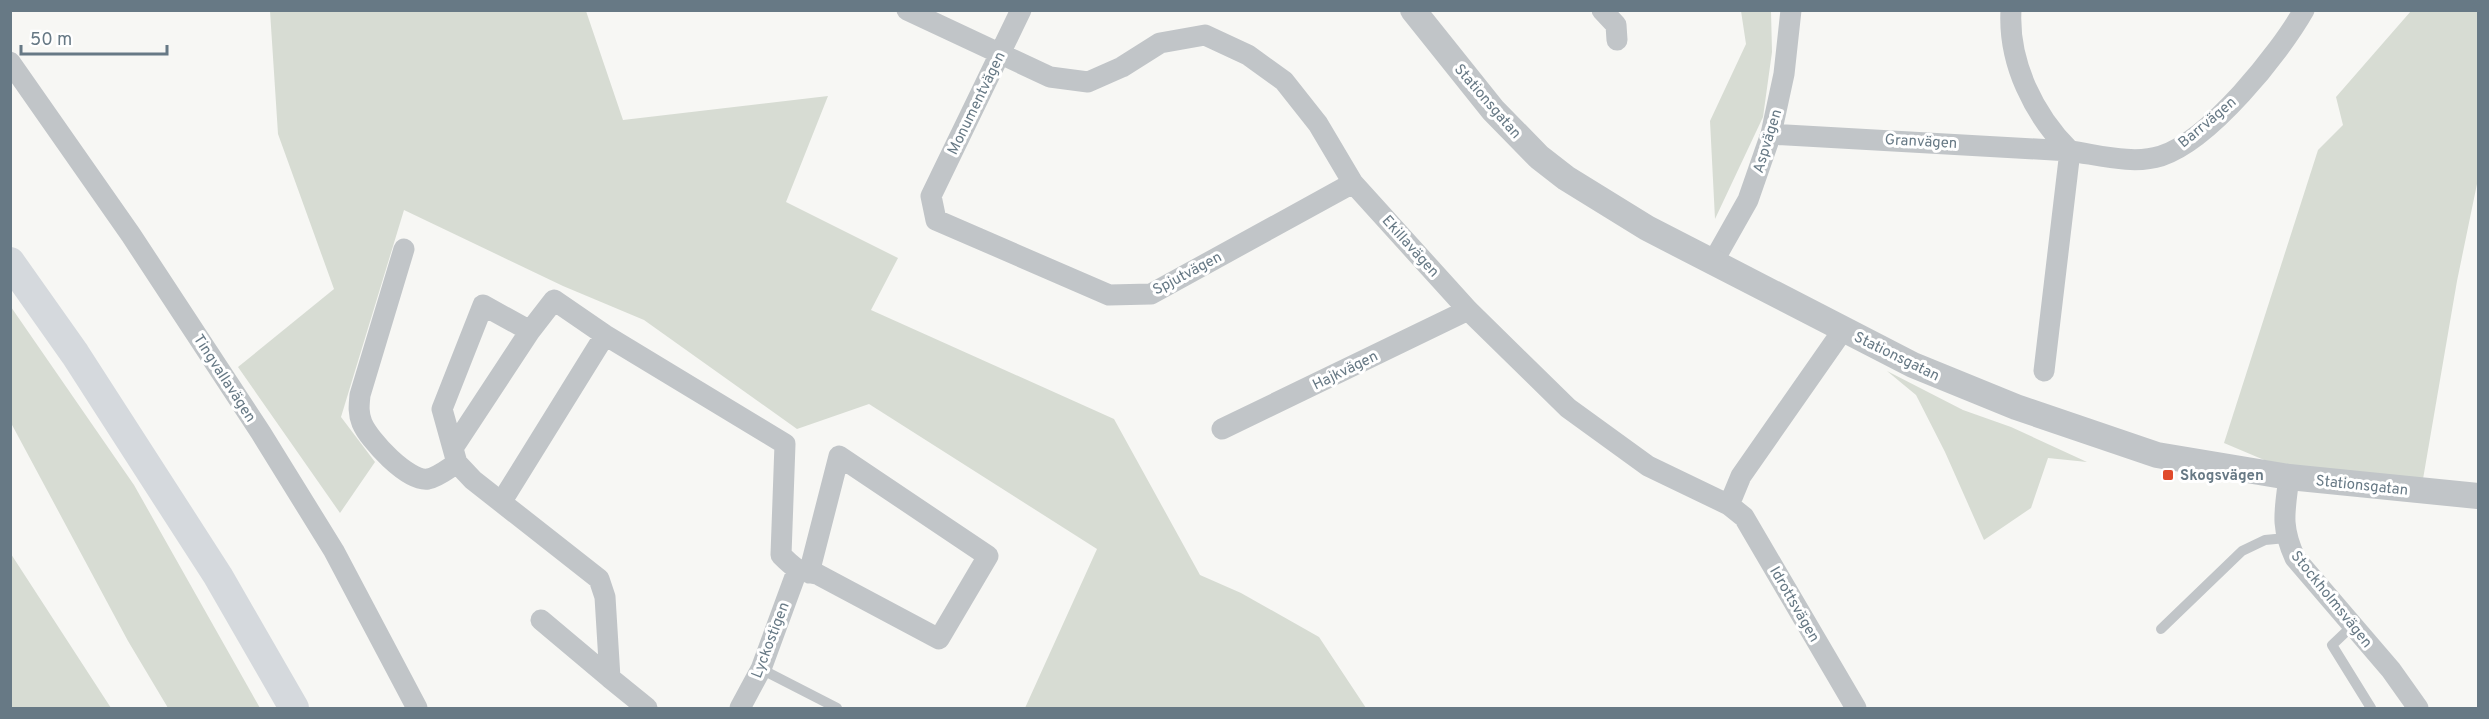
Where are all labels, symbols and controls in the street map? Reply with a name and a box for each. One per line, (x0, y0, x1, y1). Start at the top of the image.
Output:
scale bar (21, 18, 166, 56)
text: 50 m (30, 29, 72, 52)
street label: Monumentvägen (944, 49, 1011, 158)
street label: Stationsgatan (1449, 61, 1525, 143)
street label: Barrvägen (2175, 93, 2241, 153)
street label: Aspvägen (1750, 107, 1787, 176)
street label: Granvägen (1884, 131, 1958, 154)
street label: Ekillavägen (1377, 212, 1443, 282)
street label: Spjutvägen (1150, 248, 1225, 300)
street label: Stationsgatan (1850, 328, 1942, 386)
street label: Tingvallavägen (188, 331, 259, 426)
street label: Hajkvägen (1310, 347, 1381, 395)
place label: Skogsvägen (2180, 467, 2264, 486)
marker: Skogsvägen (2161, 468, 2175, 482)
street label: Stationsgatan (2315, 472, 2409, 501)
street label: Stockholmsvägen (2286, 548, 2376, 652)
street label: Idrottsvägen (1764, 563, 1823, 646)
street label: Lyckostigen (748, 600, 795, 681)

